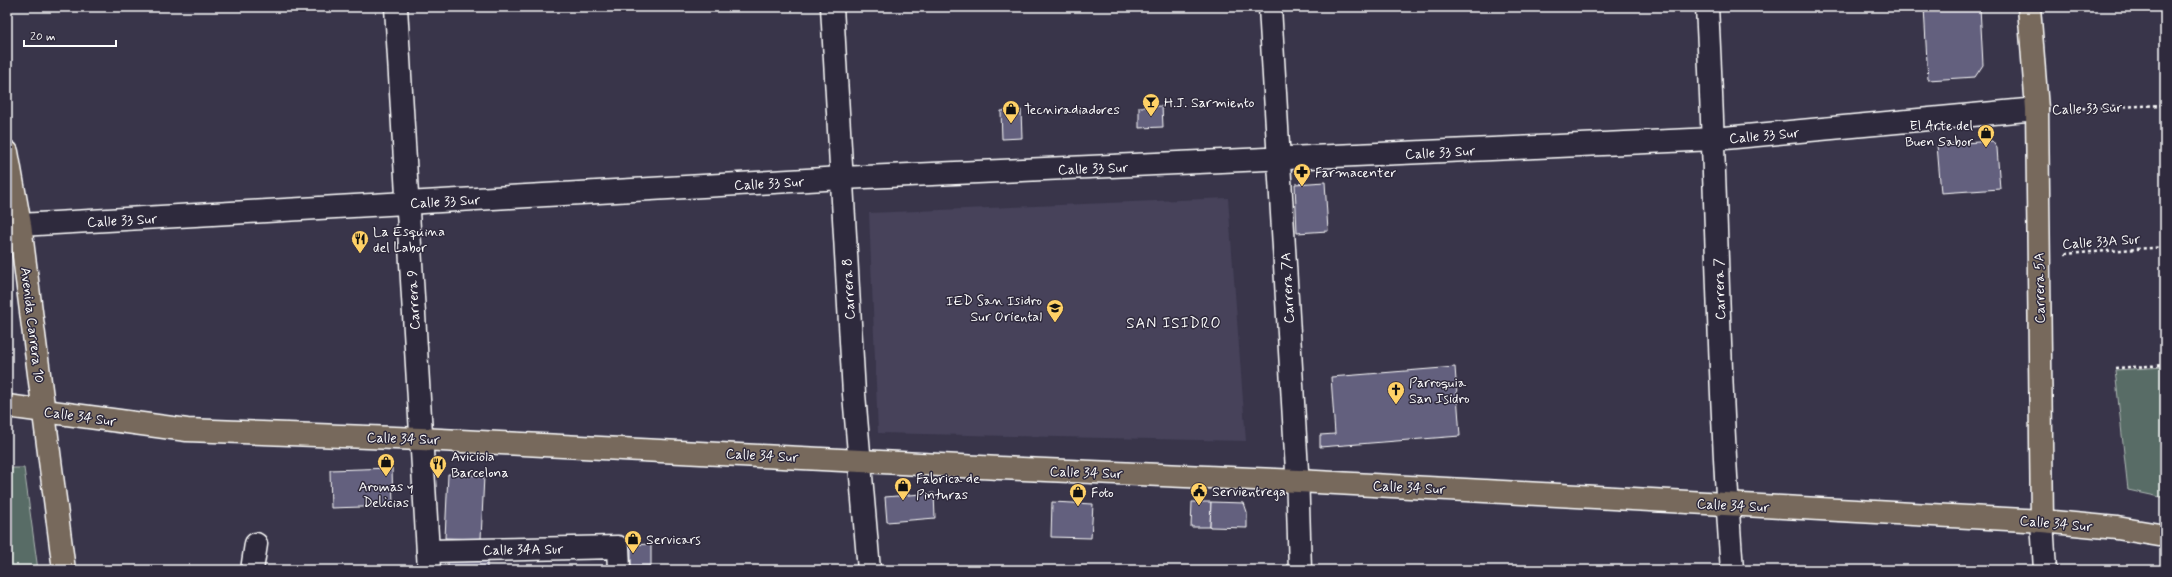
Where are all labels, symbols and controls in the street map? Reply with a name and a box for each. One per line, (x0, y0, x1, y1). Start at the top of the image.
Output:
scale bar (24, 22, 116, 48)
text: 20 m (30, 29, 56, 45)
bar icon: H.J. Sarmiento (1141, 92, 1161, 117)
place label: H.J. Sarmiento (1164, 94, 1255, 112)
shop icon: Tecniradiadores (1001, 99, 1021, 124)
street label: Calle 33 Sur (2052, 99, 2123, 119)
place label: Tecniradiadores (1024, 101, 1120, 119)
place label: El Arte del Buen Sabor (1905, 117, 1973, 151)
shop icon: El Arte del Buen Sabor (1976, 123, 1996, 148)
street label: Calle 33 Sur (1728, 124, 1800, 148)
street label: Calle 33 Sur (1405, 142, 1476, 164)
street label: Calle 33 Sur (1058, 159, 1129, 179)
pharmacy icon: Farmacenter (1292, 162, 1312, 187)
place label: Farmacenter (1315, 164, 1396, 182)
street label: Calle 33 Sur (734, 173, 805, 195)
street label: Calle 33 Sur (410, 191, 481, 213)
street label: Calle 33 Sur (87, 210, 158, 232)
place label: La Esquina del Labor (373, 223, 445, 257)
restaurant icon: La Esquina del Labor (350, 229, 370, 254)
street label: Calle 33A Sur (2062, 230, 2141, 254)
street label: Carrera 7A (1277, 252, 1299, 324)
street label: Carrera 5A (2030, 252, 2050, 324)
street label: Carrera 7 (1710, 257, 1730, 320)
street label: Carrera 8 (838, 258, 860, 320)
street label: Avenida Carrera 10 (16, 266, 48, 384)
street label: Carrera 9 (403, 269, 425, 331)
place label: IED San Isidro Sur Oriental (946, 292, 1042, 326)
school or university icon: IED San Isidro Sur Oriental (1045, 298, 1065, 323)
district label: SAN ISIDRO (1126, 314, 1222, 334)
place label: Parroquia San Isidro (1409, 374, 1470, 408)
church icon: Parroquia San Isidro (1386, 380, 1406, 405)
street label: Calle 34 Sur (43, 403, 117, 431)
street label: Calle 34 Sur (366, 429, 440, 449)
street label: Calle 34 Sur (725, 445, 799, 467)
place label: Aviciola Barcelona (451, 448, 509, 482)
shop icon: Aromas y Delicias (376, 452, 396, 477)
restaurant icon: Aviciola Barcelona (428, 454, 448, 479)
street label: Calle 34 Sur (1049, 463, 1123, 483)
place label: Fabrica de Pinturas (916, 470, 980, 504)
shop icon: Fabrica de Pinturas (893, 476, 913, 501)
street label: Calle 34 Sur (1372, 477, 1446, 499)
place label: Aromas y Delicias (358, 478, 414, 512)
public building icon: Servientrega (1189, 481, 1209, 506)
shop icon: Foto (1068, 482, 1088, 507)
place label: Servientrega (1212, 483, 1286, 501)
place label: Foto (1091, 484, 1114, 502)
street label: Calle 34 Sur (1696, 495, 1770, 517)
street label: Calle 34 Sur (2019, 512, 2093, 536)
shop icon: Servicars (623, 529, 643, 554)
place label: Servicars (646, 531, 701, 549)
street label: Calle 34A Sur (483, 540, 564, 560)

